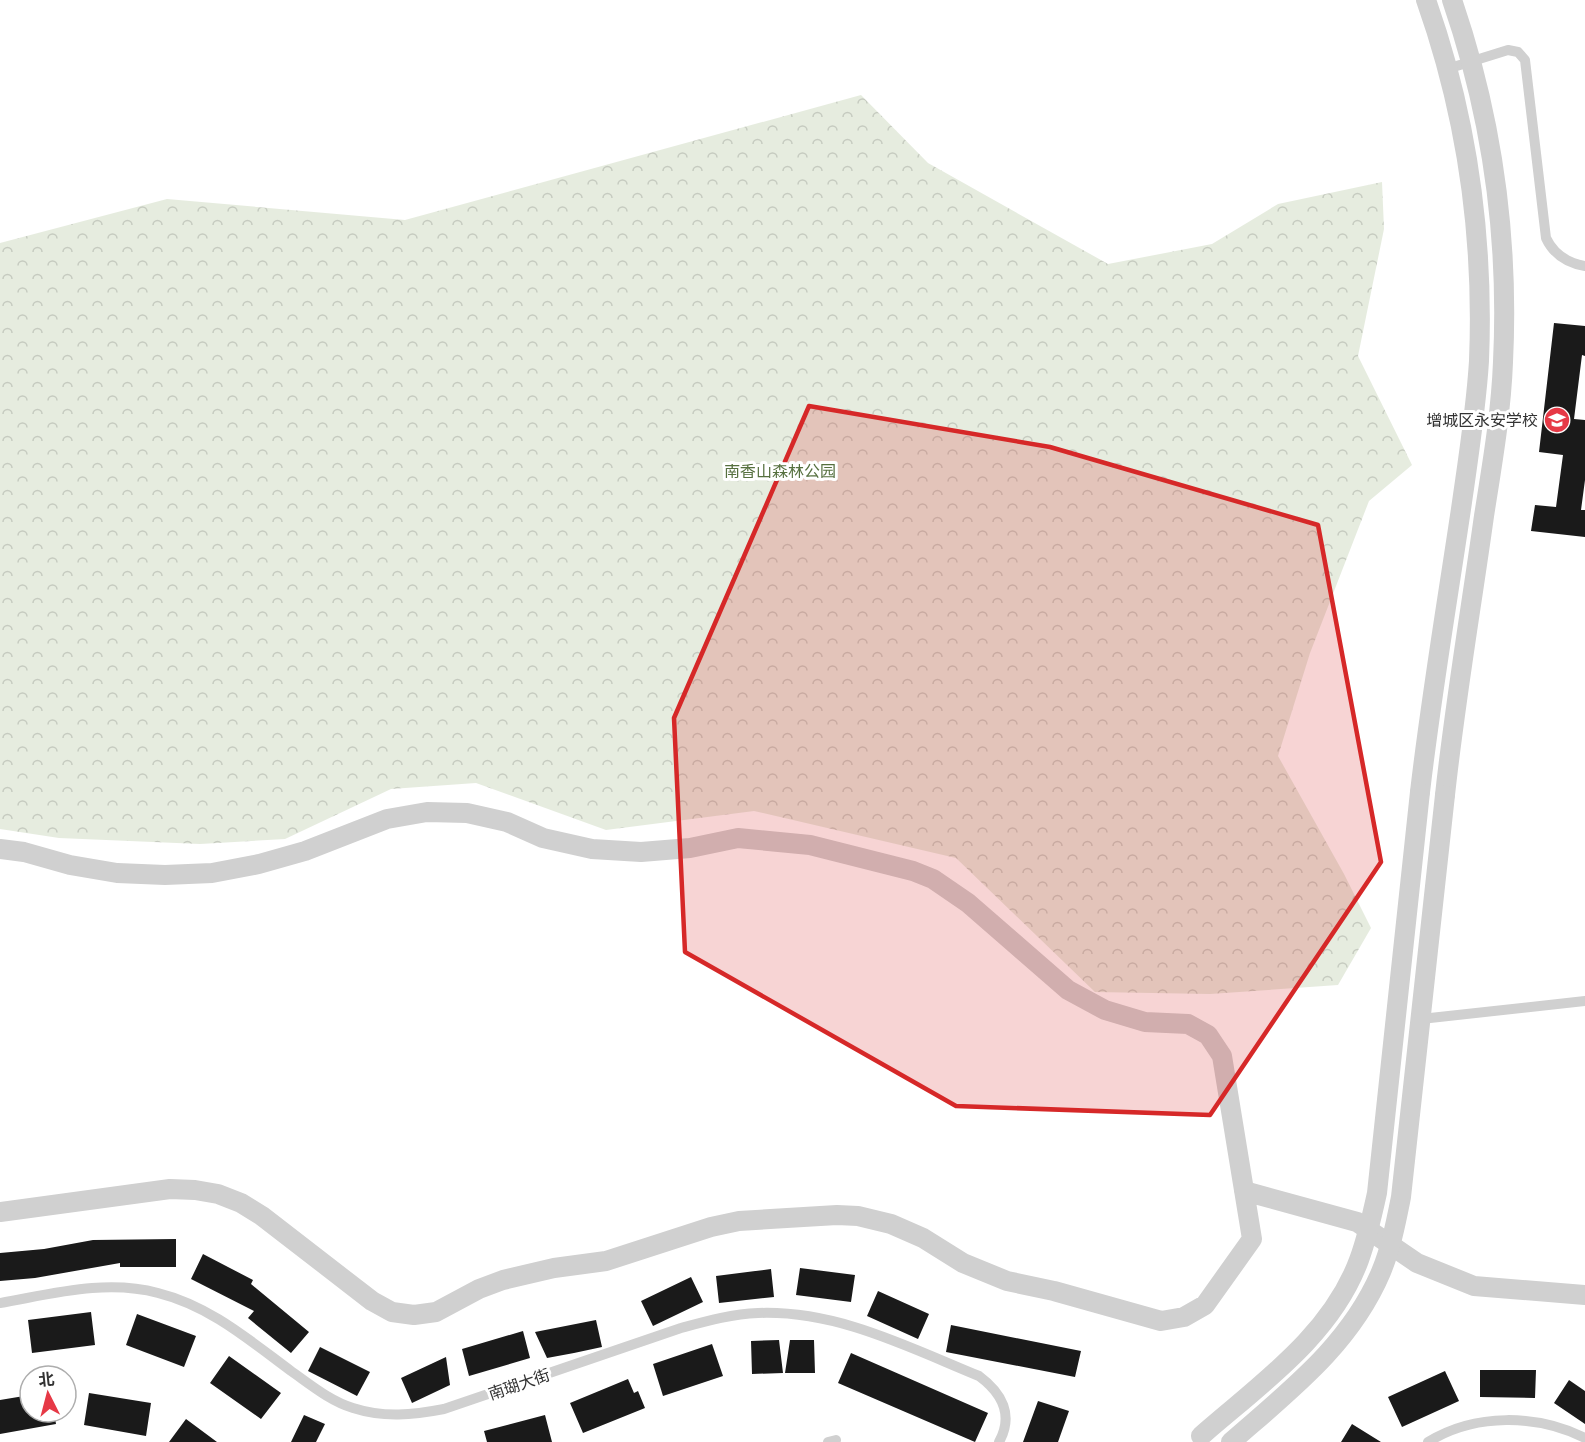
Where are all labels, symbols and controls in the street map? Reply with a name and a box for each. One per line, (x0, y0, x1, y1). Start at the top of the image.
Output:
school or university icon: 增城区永安学校 (1542, 405, 1572, 435)
place label: 增城区永安学校 (1426, 409, 1538, 431)
park label: 南香山森林公园 (724, 460, 836, 482)
street label: 南瑚大街 (485, 1363, 553, 1405)
north arrow (18, 1364, 78, 1424)
text: 北 (37, 1367, 56, 1391)

